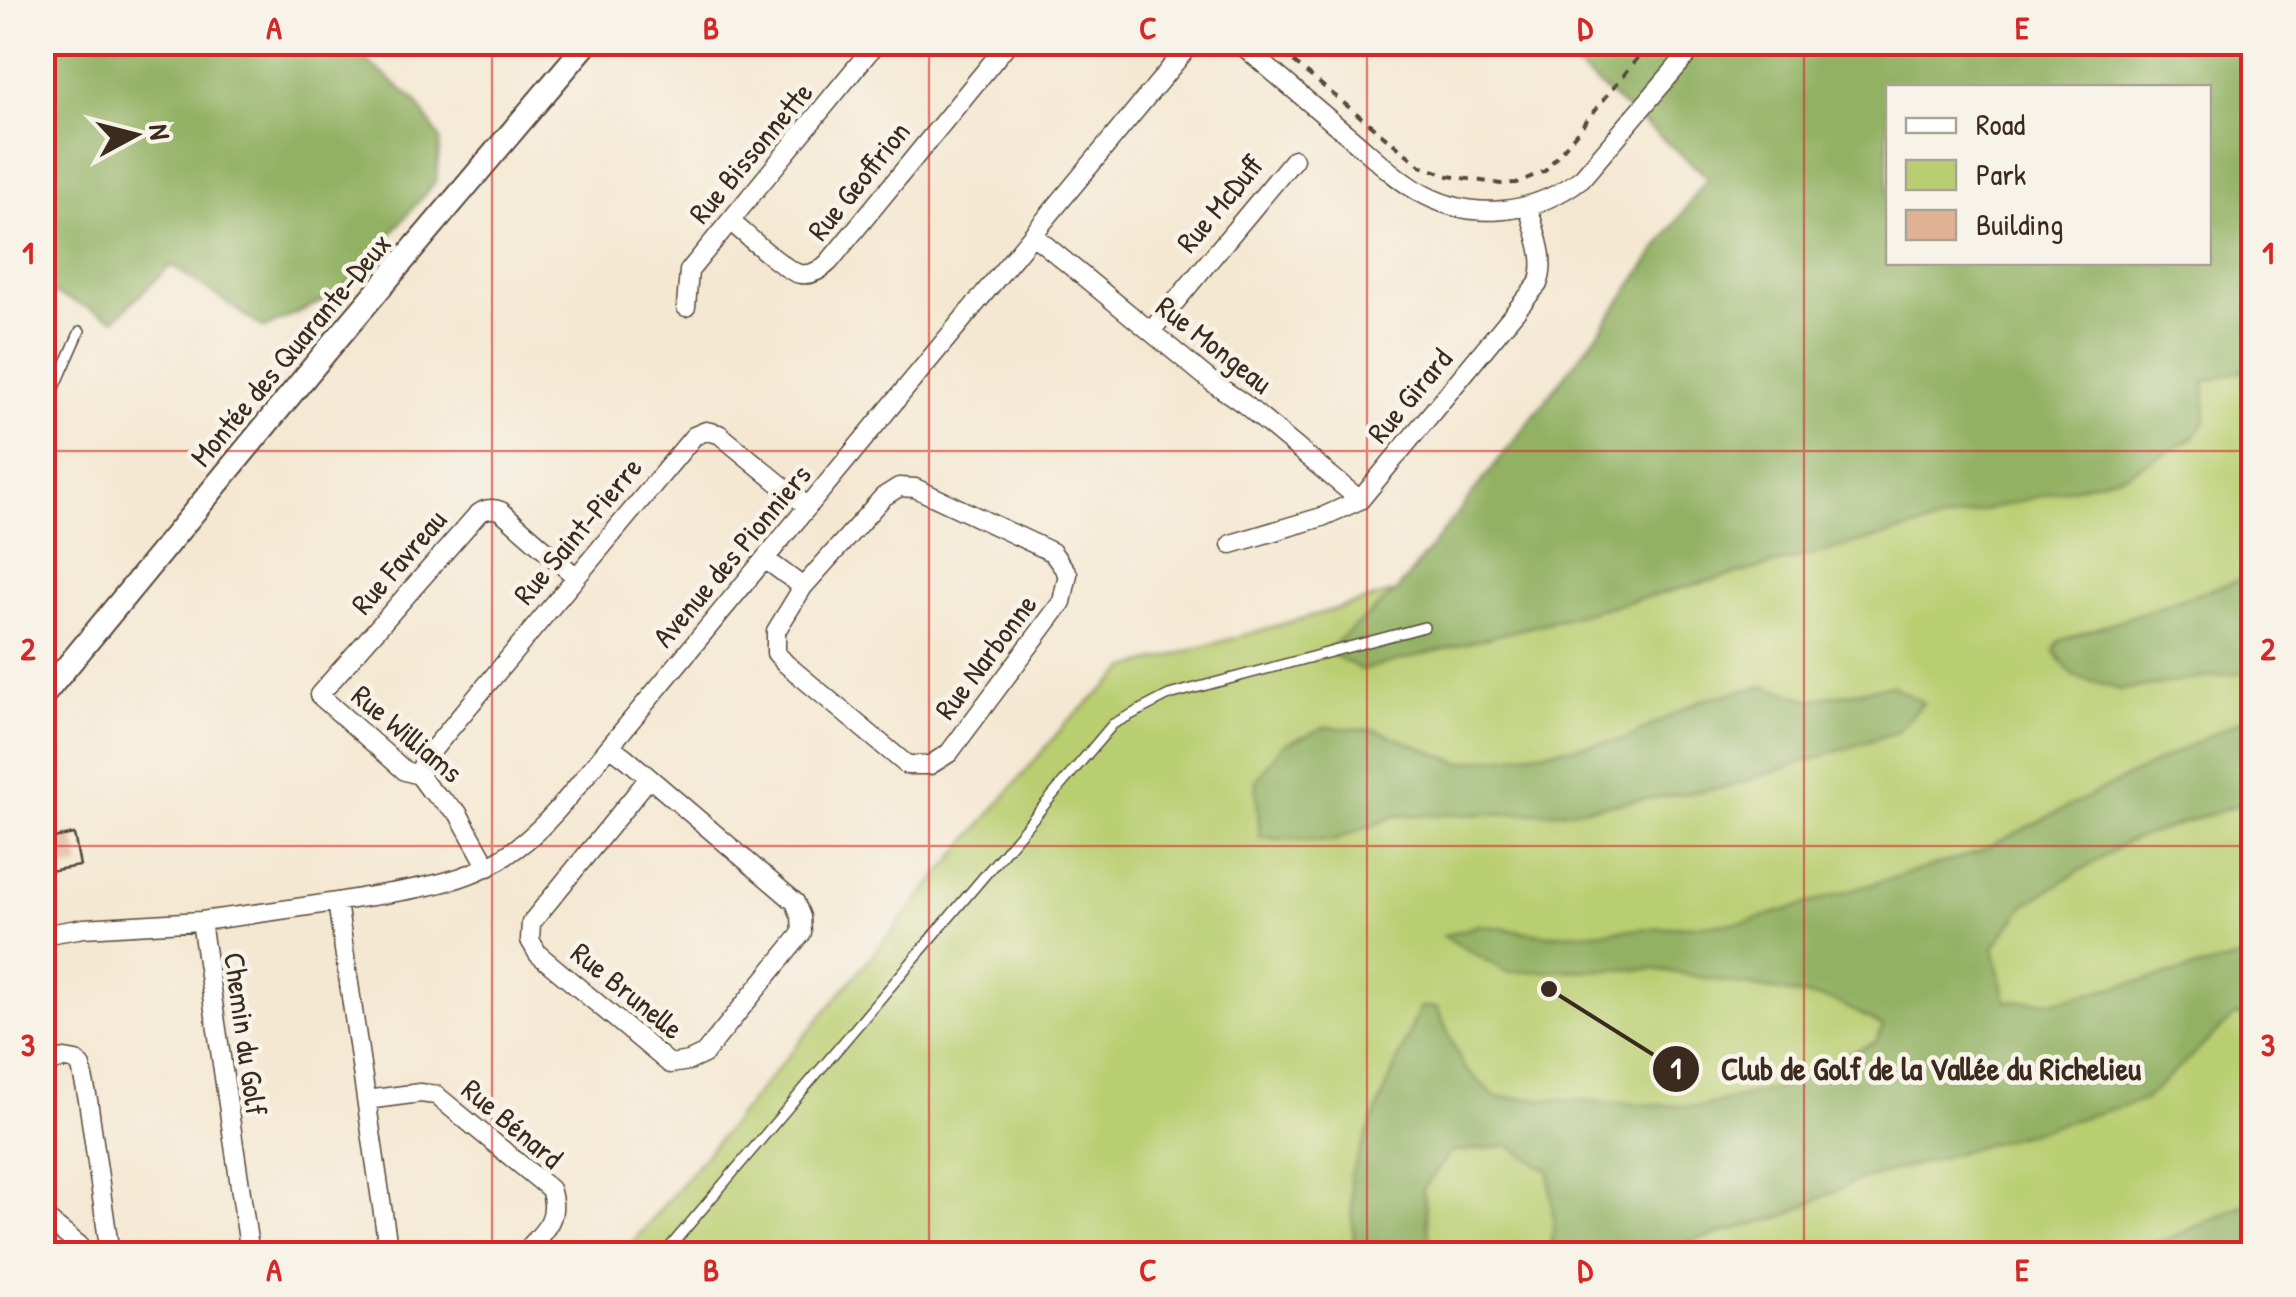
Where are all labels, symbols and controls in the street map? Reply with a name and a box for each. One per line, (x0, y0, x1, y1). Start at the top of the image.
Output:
text: A (266, 6, 282, 49)
text: B (703, 6, 719, 49)
text: C (1139, 6, 1157, 49)
text: D (1577, 6, 1593, 49)
text: E (2015, 6, 2030, 49)
street label: Rue Bissonnette (679, 73, 821, 232)
north arrow (85, 85, 185, 185)
legend (1886, 85, 2211, 265)
text: Road (1976, 104, 2025, 144)
street label: Rue Geoffrion (798, 112, 919, 248)
text: N (140, 122, 180, 142)
street label: Rue McDuff (1167, 146, 1272, 261)
text: Park (1976, 154, 2026, 194)
text: Building (1976, 204, 2063, 244)
street label: Montée des Quarante-Deux (181, 224, 400, 474)
text: 1 (22, 231, 34, 274)
text: 1 (2262, 231, 2274, 274)
street label: Rue Mongeau (1148, 286, 1281, 402)
street label: Rue Girard (1358, 339, 1461, 451)
street label: Rue Saint-Pierre (504, 448, 651, 612)
street label: Avenue des Pionniers (643, 455, 820, 655)
street label: Rue Favreau (342, 500, 455, 622)
street label: Rue Narbonne (925, 586, 1046, 727)
text: 2 (21, 627, 37, 670)
text: 2 (2261, 627, 2277, 670)
street label: Rue Williams (344, 675, 471, 791)
street label: Rue Brunelle (563, 933, 692, 1048)
street label: Chemin du Golf (215, 950, 277, 1118)
text: 3 (21, 1023, 35, 1066)
text: 3 (2261, 1023, 2275, 1066)
callout: Club de Golf de la Vallée du Richelieu (1651, 1038, 2160, 1100)
text: Club de Golf de la Vallée du Richelieu (1721, 1047, 2141, 1090)
text: 1 (1671, 1048, 1682, 1088)
street label: Rue Bénard (454, 1069, 572, 1177)
text: A (266, 1248, 282, 1291)
text: B (703, 1248, 719, 1291)
text: C (1139, 1248, 1157, 1291)
text: D (1577, 1248, 1593, 1291)
text: E (2015, 1248, 2030, 1291)

